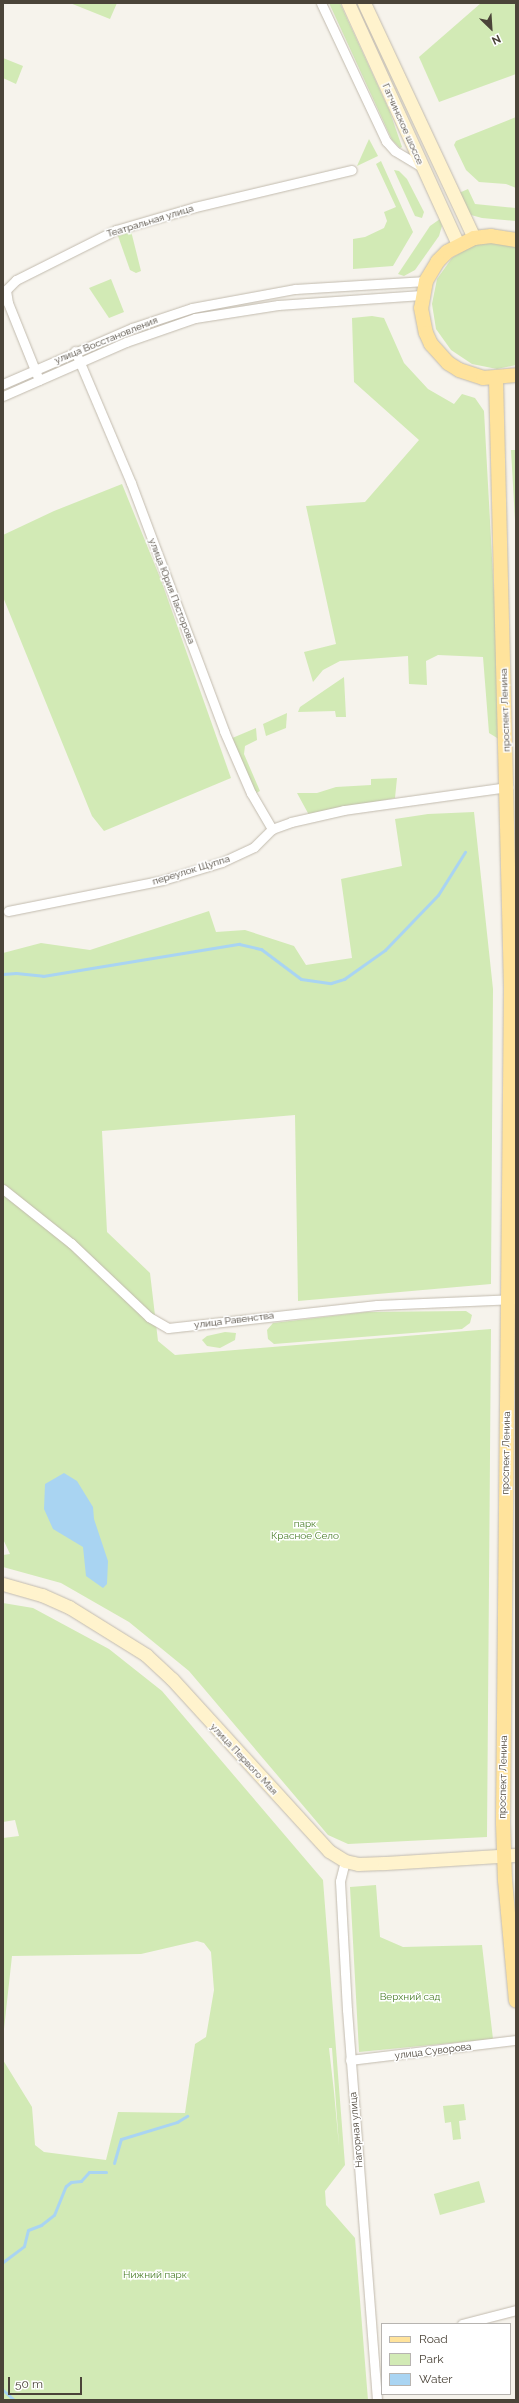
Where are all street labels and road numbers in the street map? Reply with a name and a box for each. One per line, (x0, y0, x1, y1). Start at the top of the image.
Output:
street label: Гатчинское шоссе (380, 82, 426, 166)
street label: Театральная улица (105, 202, 195, 240)
street label: улица Восстановления (53, 314, 159, 366)
street label: улица Юрия Пасторова (146, 536, 198, 646)
street label: проспект Ленина (498, 668, 512, 752)
street label: переулок Щуппа (151, 853, 231, 887)
street label: улица Равенства (193, 1309, 275, 1331)
street label: проспект Ленина (499, 1411, 513, 1495)
street label: улица Первого Мая (208, 1721, 280, 1797)
street label: проспект Ленина (496, 1735, 510, 1819)
street label: улица Суворова (394, 2040, 472, 2062)
street label: Нагорная улица (347, 2091, 365, 2169)

